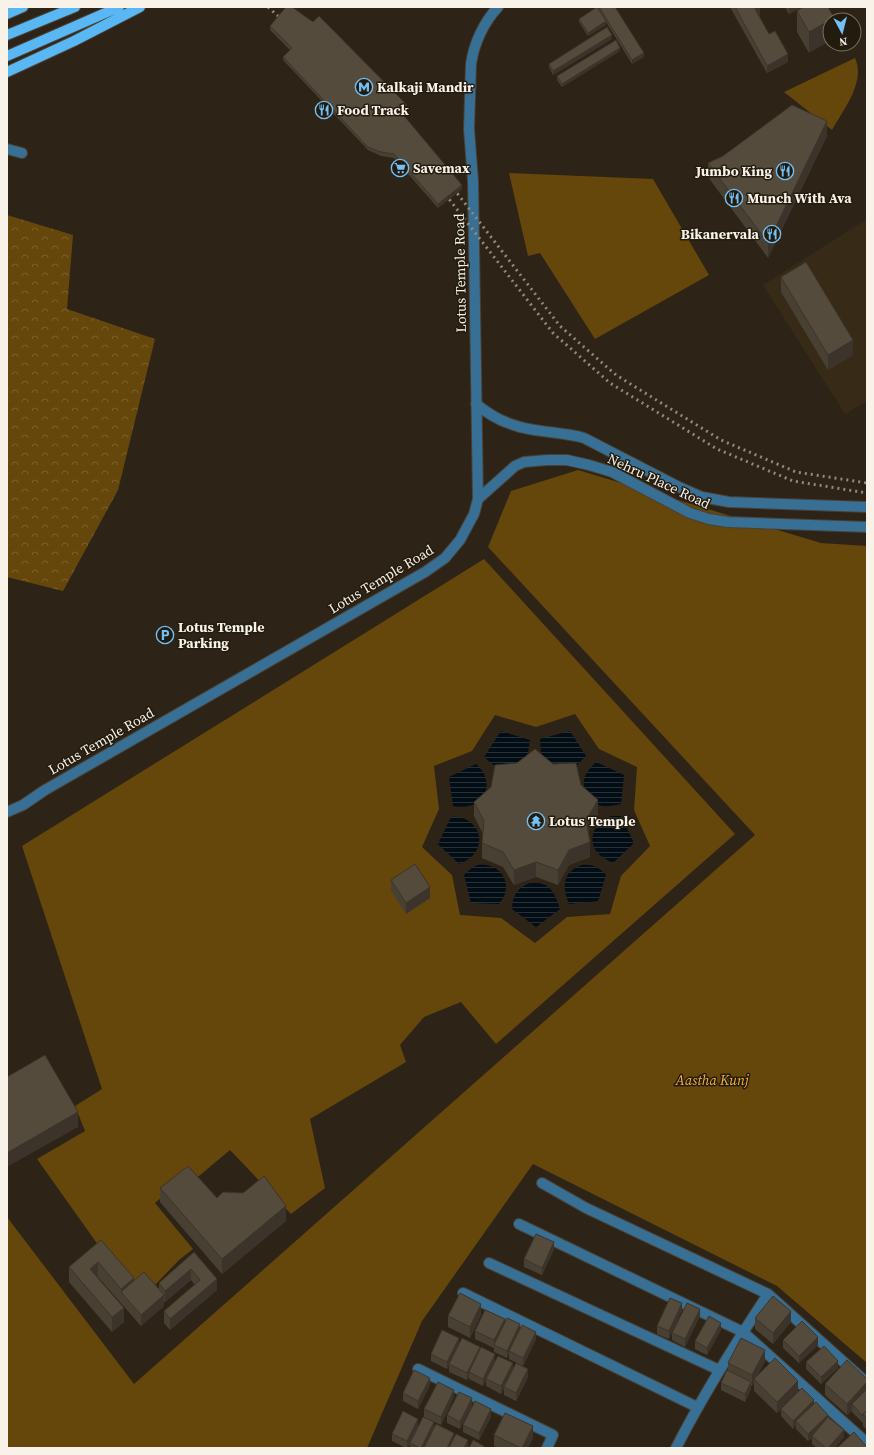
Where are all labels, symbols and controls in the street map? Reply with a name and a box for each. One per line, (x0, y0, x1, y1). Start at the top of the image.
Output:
north arrow (822, 12, 862, 52)
text: N (838, 33, 848, 49)
metro station icon: Kalkaji Mandir (354, 77, 374, 97)
place label: Kalkaji Mandir (377, 77, 474, 97)
restaurant icon: Food Track (314, 100, 334, 120)
place label: Food Track (337, 100, 409, 120)
supermarket icon: Savemax (390, 158, 410, 178)
place label: Savemax (413, 158, 470, 178)
place label: Jumbo King (695, 161, 772, 181)
restaurant icon: Jumbo King (775, 161, 795, 181)
restaurant icon: Munch With Ava (724, 188, 744, 208)
place label: Munch With Ava (747, 188, 852, 208)
street label: Lotus Temple Road (449, 213, 471, 333)
place label: Bikanervala (681, 224, 760, 244)
restaurant icon: Bikanervala (762, 224, 782, 244)
street label: Nehru Place Road (604, 448, 714, 514)
street label: Lotus Temple Road (325, 540, 437, 618)
place label: Lotus Temple Parking (178, 617, 265, 653)
parking icon: Lotus Temple Parking (155, 625, 175, 645)
street label: Lotus Temple Road (44, 703, 158, 779)
temple icon: Lotus Temple (526, 811, 546, 831)
place label: Lotus Temple (549, 811, 636, 831)
park label: Aastha Kunj (675, 1070, 749, 1090)

